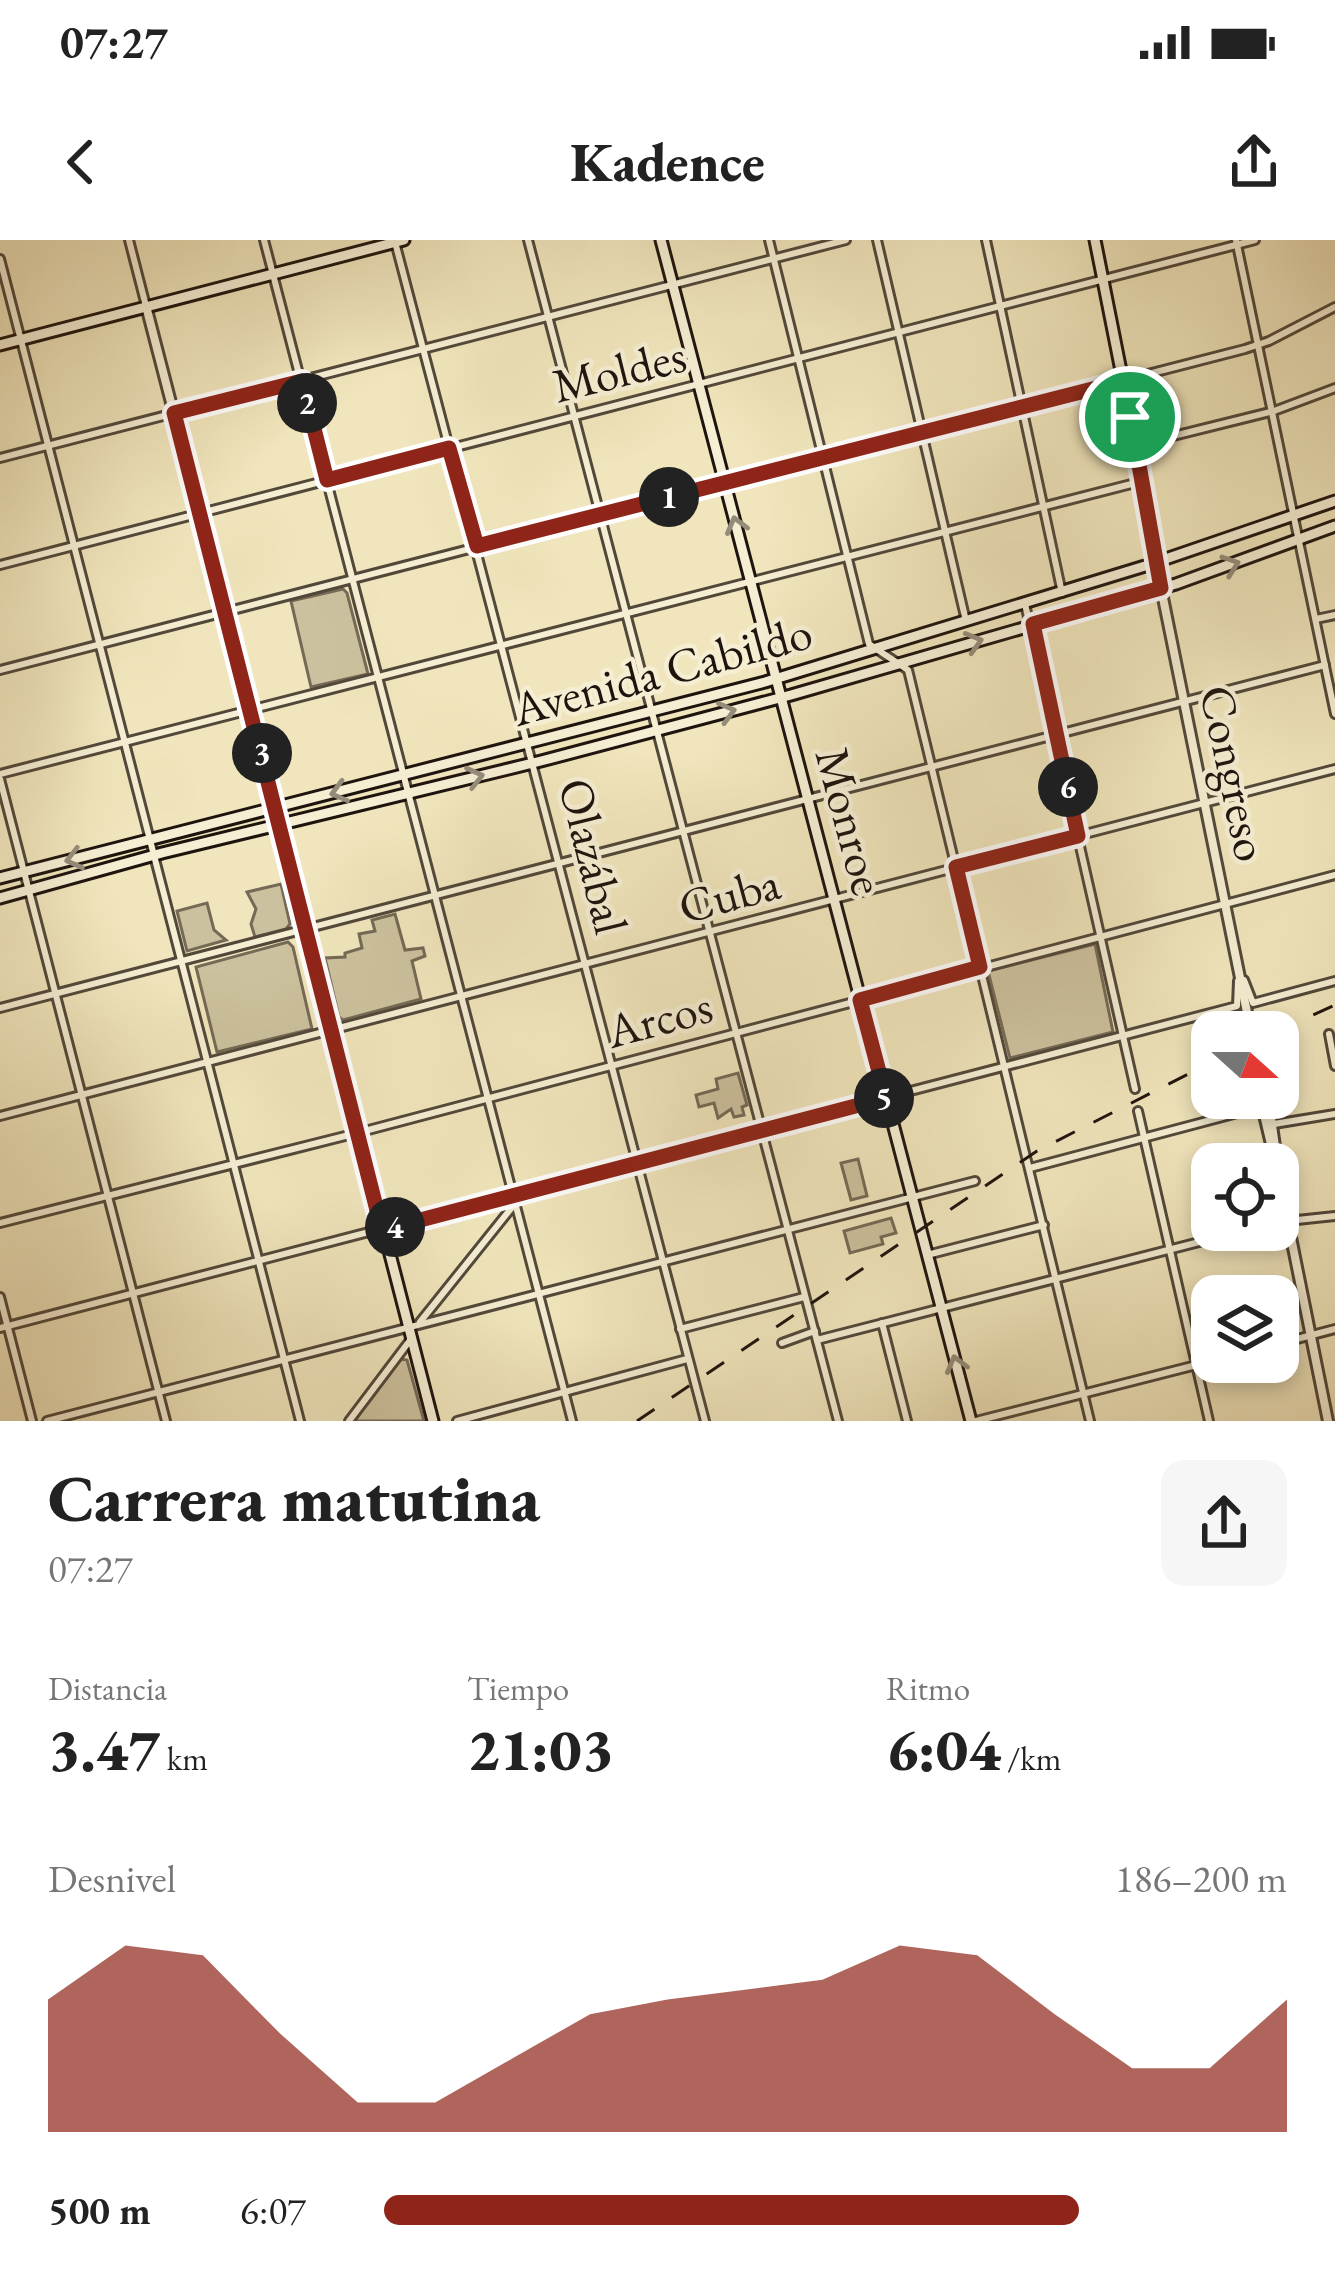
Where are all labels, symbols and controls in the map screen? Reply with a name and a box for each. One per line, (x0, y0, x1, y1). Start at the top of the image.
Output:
text: 07:27 (60, 13, 168, 71)
text: Kadence (570, 127, 765, 197)
icon: back (48, 129, 114, 195)
icon: share (1221, 129, 1287, 195)
street label: Moldes (546, 324, 692, 416)
pin (1079, 366, 1181, 468)
pin: 2 (277, 373, 337, 433)
text: 2 (298, 381, 316, 424)
icon: arrive (1097, 384, 1163, 450)
pin: 1 (639, 467, 699, 527)
text: 1 (660, 475, 678, 518)
one-way arrow (725, 515, 750, 535)
one-way arrow (1219, 555, 1240, 579)
street label: Avenida Cabildo (504, 600, 819, 740)
one-way arrow (963, 631, 984, 656)
street label: Congreso (1186, 679, 1284, 867)
one-way arrow (716, 701, 736, 726)
pin: 3 (232, 723, 292, 783)
text: 3 (253, 731, 271, 774)
street label: Monroe (802, 741, 900, 901)
pin: 6 (1038, 757, 1098, 817)
text: 6 (1059, 765, 1077, 808)
one-way arrow (464, 767, 484, 792)
street label: Olazábal (545, 772, 643, 940)
one-way arrow (329, 777, 350, 802)
one-way arrow (65, 845, 85, 870)
street label: Cuba (672, 851, 787, 937)
street label: Arcos (598, 974, 719, 1062)
north arrow (1191, 1011, 1299, 1119)
map controls (1191, 1011, 1299, 1383)
pin: 5 (854, 1068, 914, 1128)
text: 5 (875, 1076, 893, 1119)
button: locate (1191, 1143, 1299, 1251)
pin: 4 (365, 1197, 425, 1257)
text: 4 (386, 1205, 404, 1248)
button: layers (1191, 1275, 1299, 1383)
one-way arrow (945, 1355, 970, 1375)
text: Carrera matutina (48, 1455, 540, 1541)
button: share (1161, 1460, 1287, 1586)
text: 07:27 (48, 1543, 133, 1594)
text: Distancia (48, 1667, 167, 1710)
text: Tiempo (467, 1667, 569, 1710)
text: Ritmo (886, 1667, 970, 1710)
text: 3.47 (48, 1710, 160, 1788)
text: 21:03 (467, 1710, 614, 1788)
text: 6:04 (886, 1710, 1001, 1788)
text: km (160, 1737, 208, 1780)
text: /km (1001, 1737, 1061, 1780)
text: Desnivel (48, 1853, 176, 1904)
text: 186–200 m (1115, 1853, 1287, 1904)
text: 500 m (48, 2185, 151, 2236)
text: 6:07 (240, 2185, 306, 2236)

